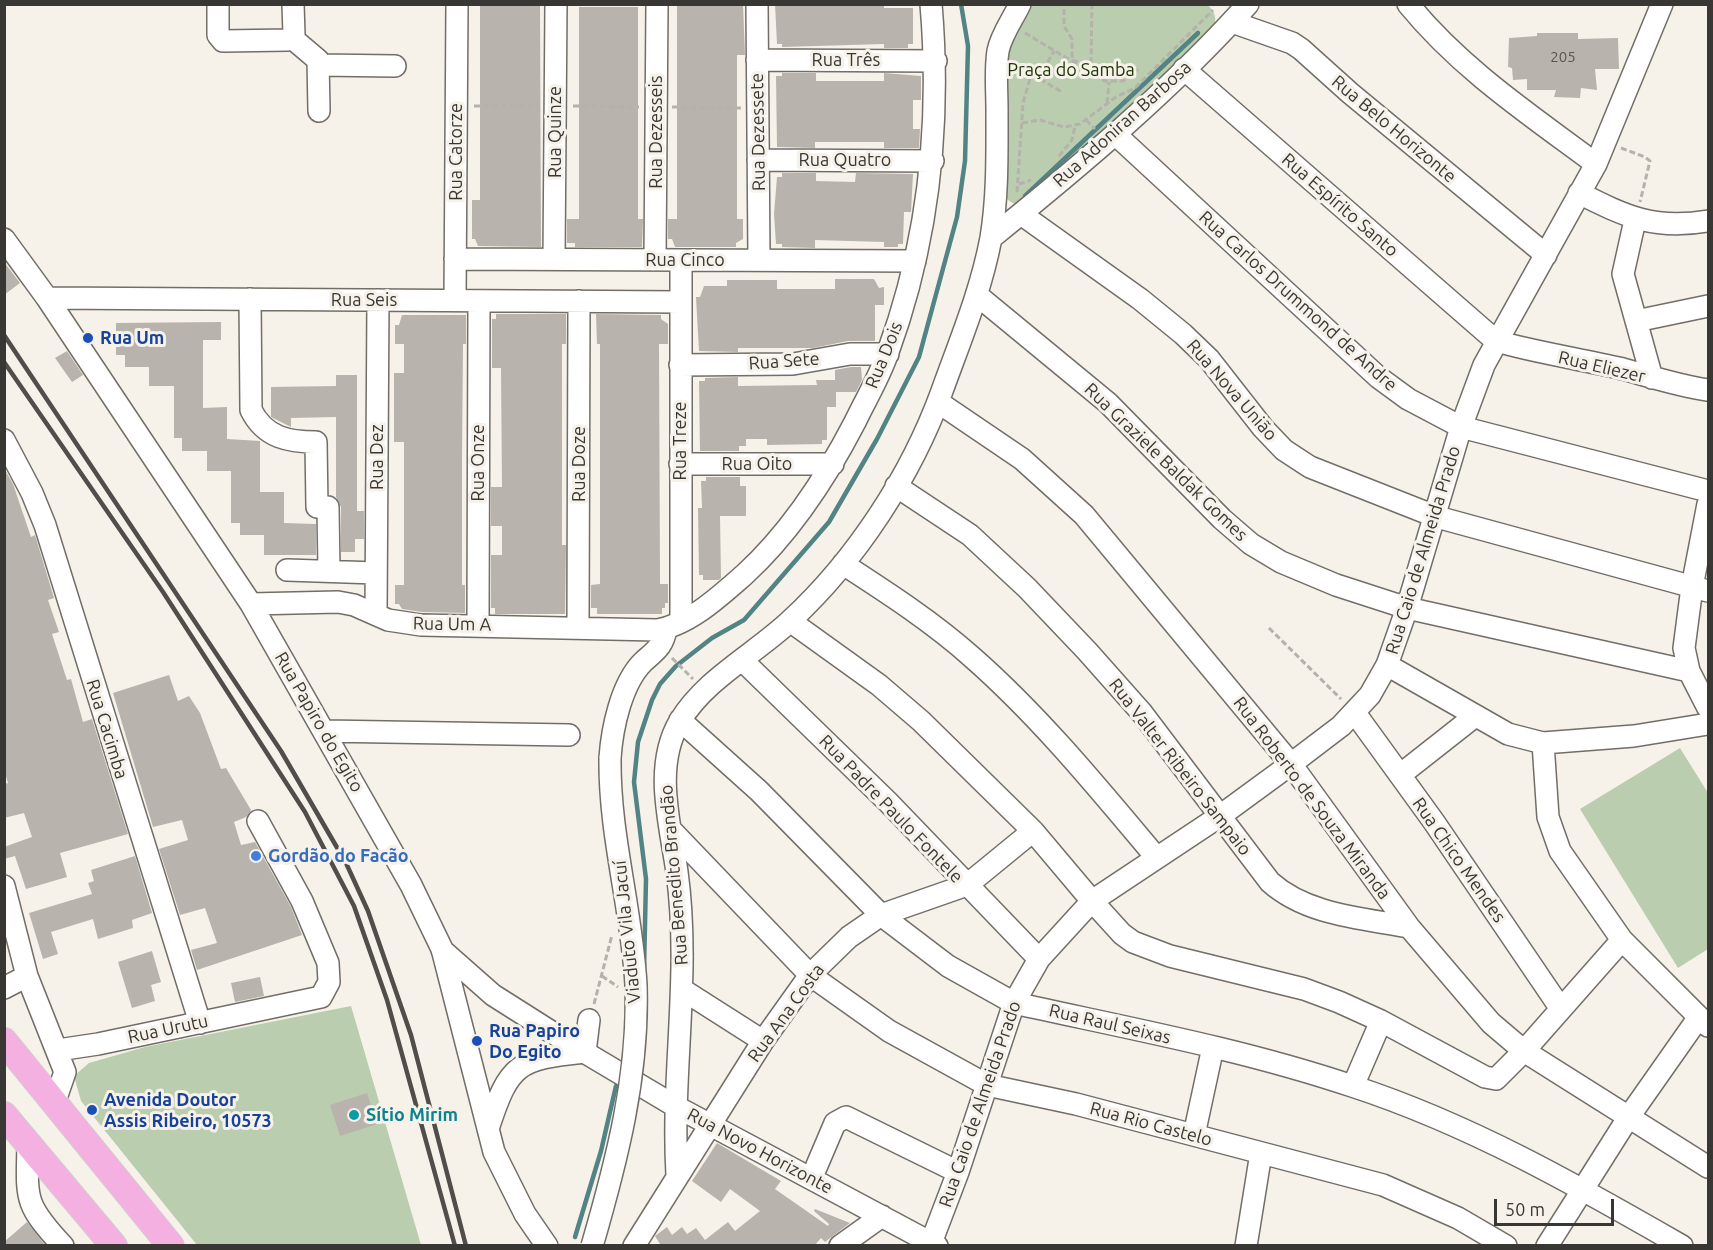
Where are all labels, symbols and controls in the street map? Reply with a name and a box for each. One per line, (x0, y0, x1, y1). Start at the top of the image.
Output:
house number: 205 (1550, 48, 1576, 66)
street label: Rua Três (812, 49, 880, 71)
street label: Rua Adoniran Barbosa (1049, 56, 1195, 192)
park label: Praça do Samba (1007, 59, 1135, 81)
street label: Rua Belo Horizonte (1327, 71, 1461, 187)
street label: Rua Dezessete (746, 73, 770, 191)
street label: Rua Dezesseis (645, 75, 667, 189)
street label: Rua Quinze (544, 86, 566, 178)
street label: Rua Catorze (445, 103, 467, 201)
street label: Rua Quatro (799, 149, 891, 171)
street label: Rua Espírito Santo (1277, 149, 1403, 261)
street label: Rua Carlos Drummond de Andre (1194, 206, 1402, 396)
street label: Rua Cinco (645, 249, 725, 271)
street label: Rua Seis (331, 289, 397, 311)
street label: Rua Dois (861, 318, 907, 392)
place label: Rua Um (100, 327, 164, 349)
marker: Rua Um (81, 331, 95, 345)
street label: Rua Nova União (1182, 335, 1282, 445)
street label: Rua Eliezer (1556, 346, 1648, 388)
street label: Rua Sete (748, 348, 820, 374)
street label: Rua Graziele Baldak Gomes (1080, 378, 1252, 546)
street label: Rua Treze (669, 401, 691, 481)
street label: Rua Dez (366, 424, 388, 490)
street label: Rua Onze (467, 424, 489, 502)
street label: Rua Doze (568, 426, 590, 502)
street label: Rua Caio de Almeida Prado (1381, 443, 1465, 657)
street label: Rua Oito (722, 453, 792, 475)
street label: Rua Um A (413, 613, 491, 635)
street label: Rua Papiro do Egito (270, 648, 368, 796)
street label: Rua Valter Ribeiro Sampaio (1104, 674, 1256, 860)
street label: Rua Cacimba (82, 676, 132, 782)
street label: Rua Roberto de Souza Miranda (1229, 692, 1395, 904)
street label: Rua Padre Paulo Fontele (815, 730, 967, 888)
street label: Rua Benedito Brandão (655, 784, 693, 966)
street label: Rua Chico Mendes (1408, 793, 1510, 927)
place label: Gordão do Facão (268, 845, 409, 867)
marker: Gordão do Facão (249, 849, 263, 863)
street label: Viaduto Vila Jacuí (609, 859, 645, 1005)
street label: Rua Ana Costa (743, 960, 829, 1066)
street label: Rua Caio de Almeida Prado (934, 998, 1026, 1210)
street label: Rua Raul Seixas (1047, 1000, 1173, 1048)
street label: Rua Urutu (126, 1010, 210, 1048)
place label: Rua Papiro Do Egito (489, 1020, 580, 1062)
marker: Rua Papiro Do Egito (470, 1034, 484, 1048)
place label: Avenida Doutor Assis Ribeiro, 10573 (104, 1089, 272, 1132)
street label: Rua Rio Castelo (1088, 1097, 1214, 1151)
marker: Avenida Doutor Assis Ribeiro, 10573 (85, 1103, 99, 1117)
street label: Rua Novo Horizonte (684, 1103, 836, 1199)
place label: Sítio Mirim (366, 1104, 458, 1126)
marker: Sítio Mirim (347, 1108, 361, 1122)
scale bar (1497, 1187, 1617, 1225)
text: 50 m (1505, 1199, 1545, 1219)

